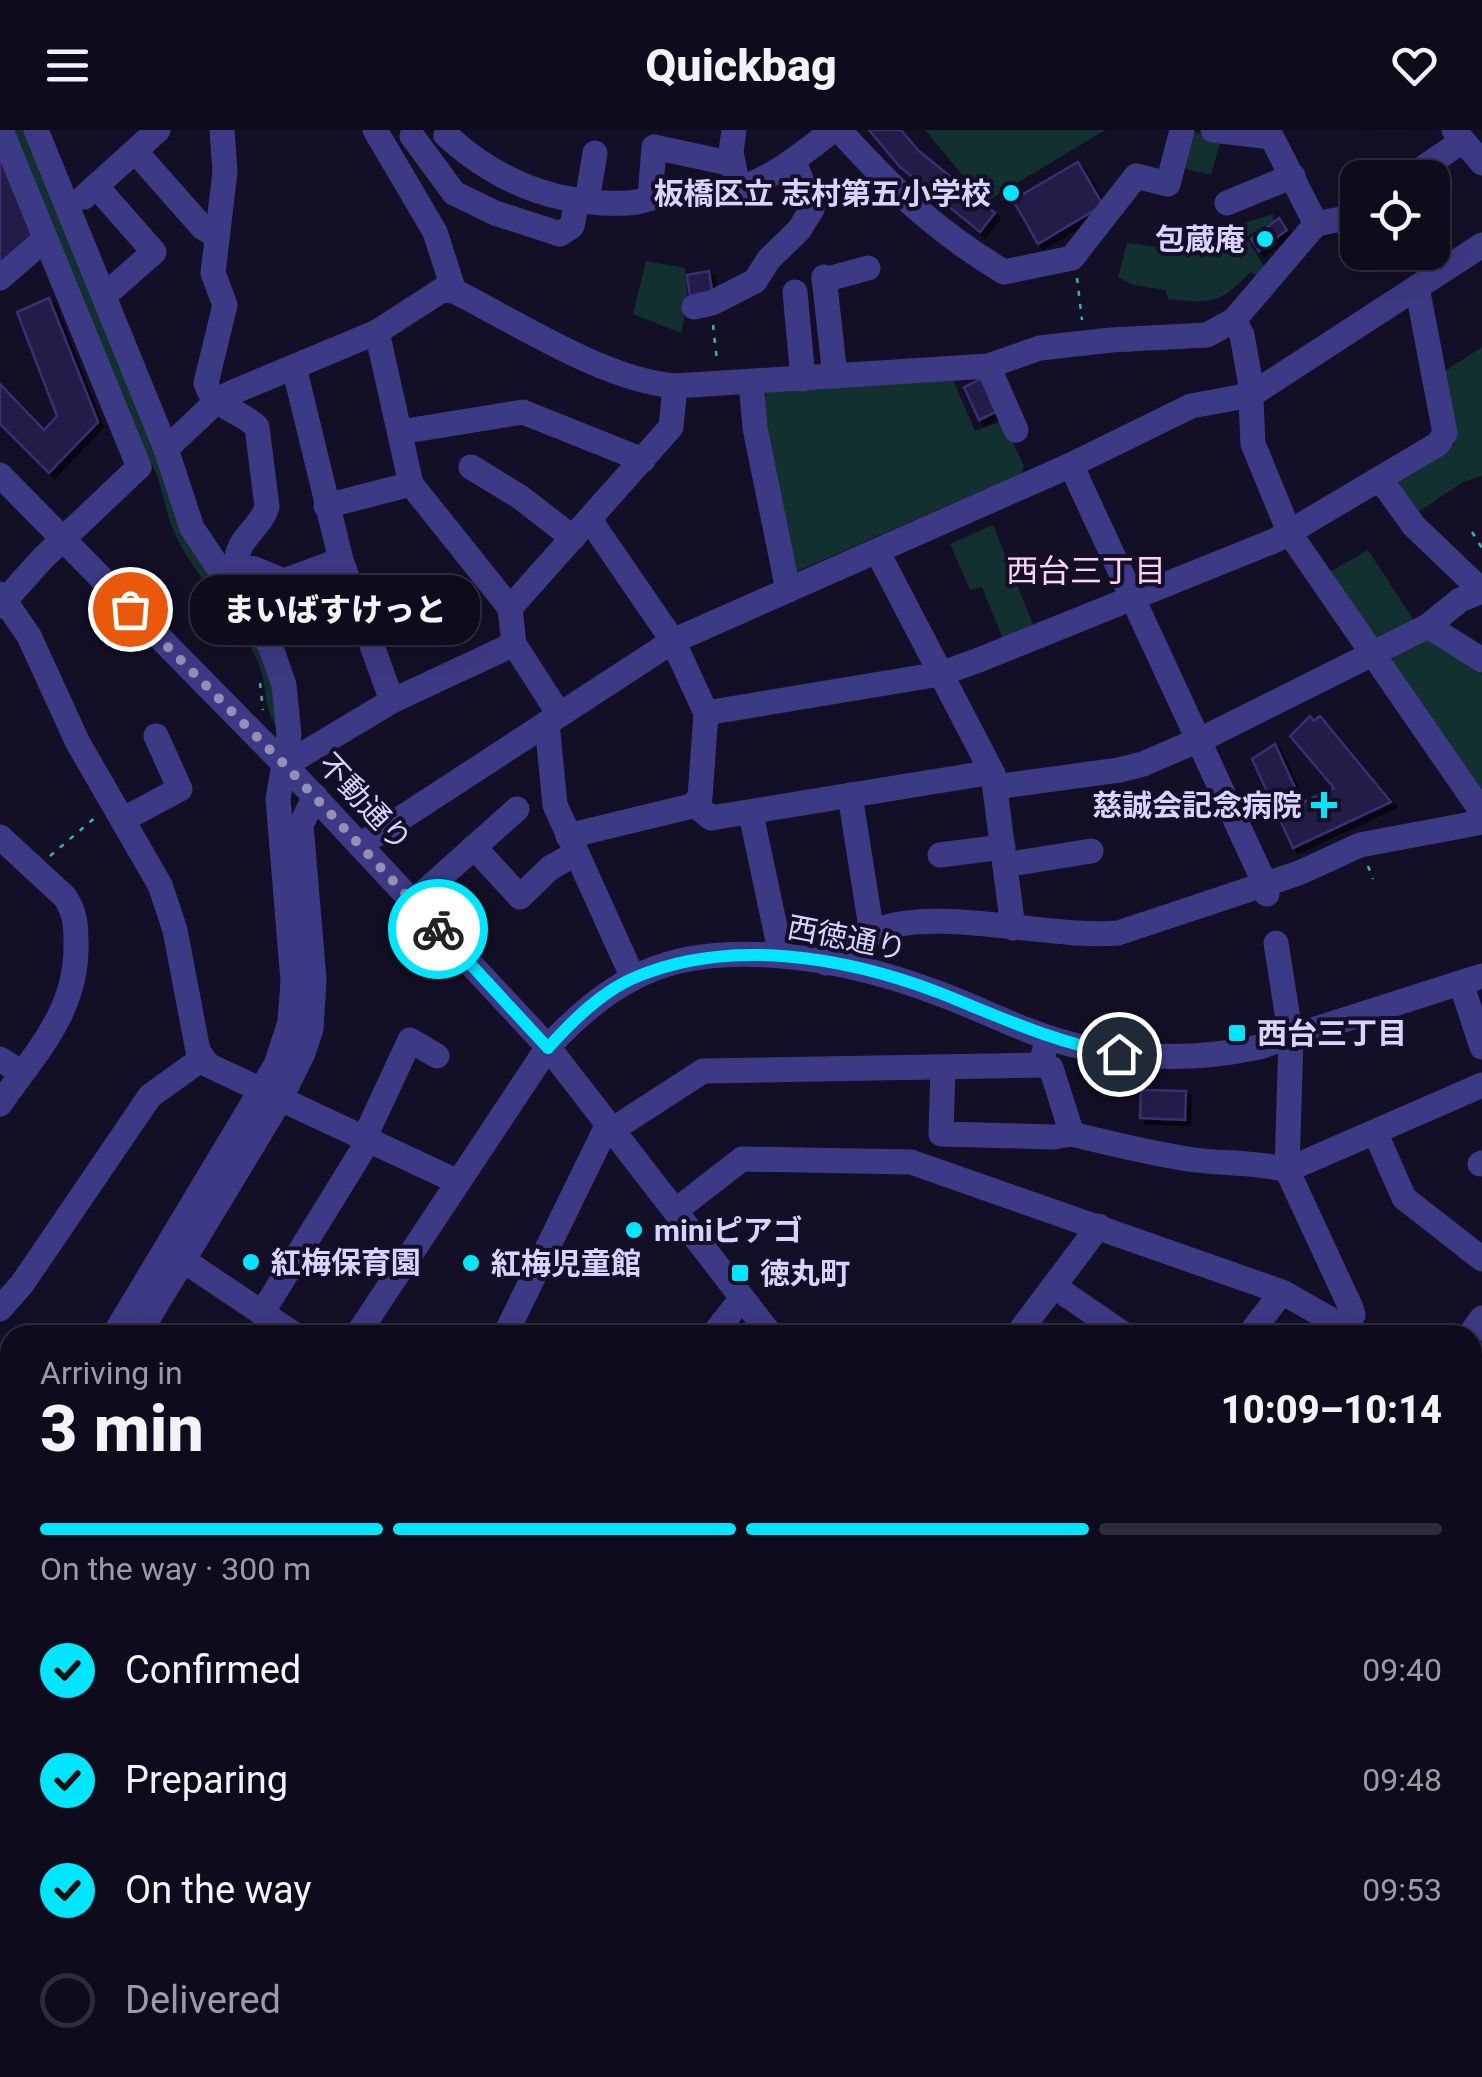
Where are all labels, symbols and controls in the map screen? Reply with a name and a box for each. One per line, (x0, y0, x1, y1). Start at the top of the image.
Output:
icon: menu (40, 38, 95, 93)
icon: heart (1387, 38, 1442, 93)
text: Quickbag (645, 39, 837, 92)
map controls (1340, 160, 1450, 270)
button: locate (1340, 160, 1450, 270)
place label: 板橋区立 志村第五小学校 (654, 176, 991, 211)
marker: 板橋区立 志村第五小学校 (1000, 182, 1022, 204)
place label: 包蔵庵 (1155, 222, 1245, 257)
marker: 包蔵庵 (1254, 228, 1276, 250)
district label: 西台三丁目 (1006, 552, 1166, 590)
pin (88, 567, 173, 652)
callout: まいばすけっと (190, 574, 480, 644)
icon: bag (103, 582, 158, 637)
text: まいばすけっと (223, 591, 447, 629)
street label: 不動通り (311, 746, 419, 858)
place label: 慈誠会記念病院 (1092, 788, 1302, 823)
marker: 慈誠会記念病院 (1311, 792, 1337, 818)
courier (388, 879, 488, 979)
icon: bike (411, 902, 466, 957)
street label: 西徳通り (785, 909, 909, 967)
pin (1077, 1012, 1162, 1097)
place label: 西台三丁目 (1257, 1016, 1407, 1051)
marker: 西台三丁目 (1226, 1022, 1248, 1044)
icon: home (1092, 1027, 1147, 1082)
place label: miniピアゴ (654, 1213, 803, 1248)
marker: miniピアゴ (623, 1219, 645, 1241)
place label: 紅梅保育園 (271, 1245, 421, 1280)
place label: 紅梅児童館 (491, 1246, 641, 1281)
marker: 紅梅保育園 (240, 1251, 262, 1273)
marker: 紅梅児童館 (460, 1252, 482, 1274)
place label: 徳丸町 (760, 1256, 850, 1291)
marker: 徳丸町 (729, 1262, 751, 1284)
text: Arriving in (40, 1354, 183, 1392)
text: 10:09–10:14 (1221, 1388, 1442, 1432)
text: 3 min (40, 1391, 204, 1467)
text: On the way · 300 m (40, 1550, 311, 1588)
icon: check (40, 1643, 95, 1698)
text: Confirmed (125, 1648, 301, 1692)
text: 09:40 (1362, 1651, 1442, 1689)
icon: check (40, 1753, 95, 1808)
text: Preparing (125, 1758, 288, 1802)
text: 09:48 (1362, 1761, 1442, 1799)
icon: check (40, 1863, 95, 1918)
text: On the way (125, 1868, 311, 1912)
text: 09:53 (1362, 1871, 1442, 1909)
text: Delivered (125, 1978, 281, 2022)

